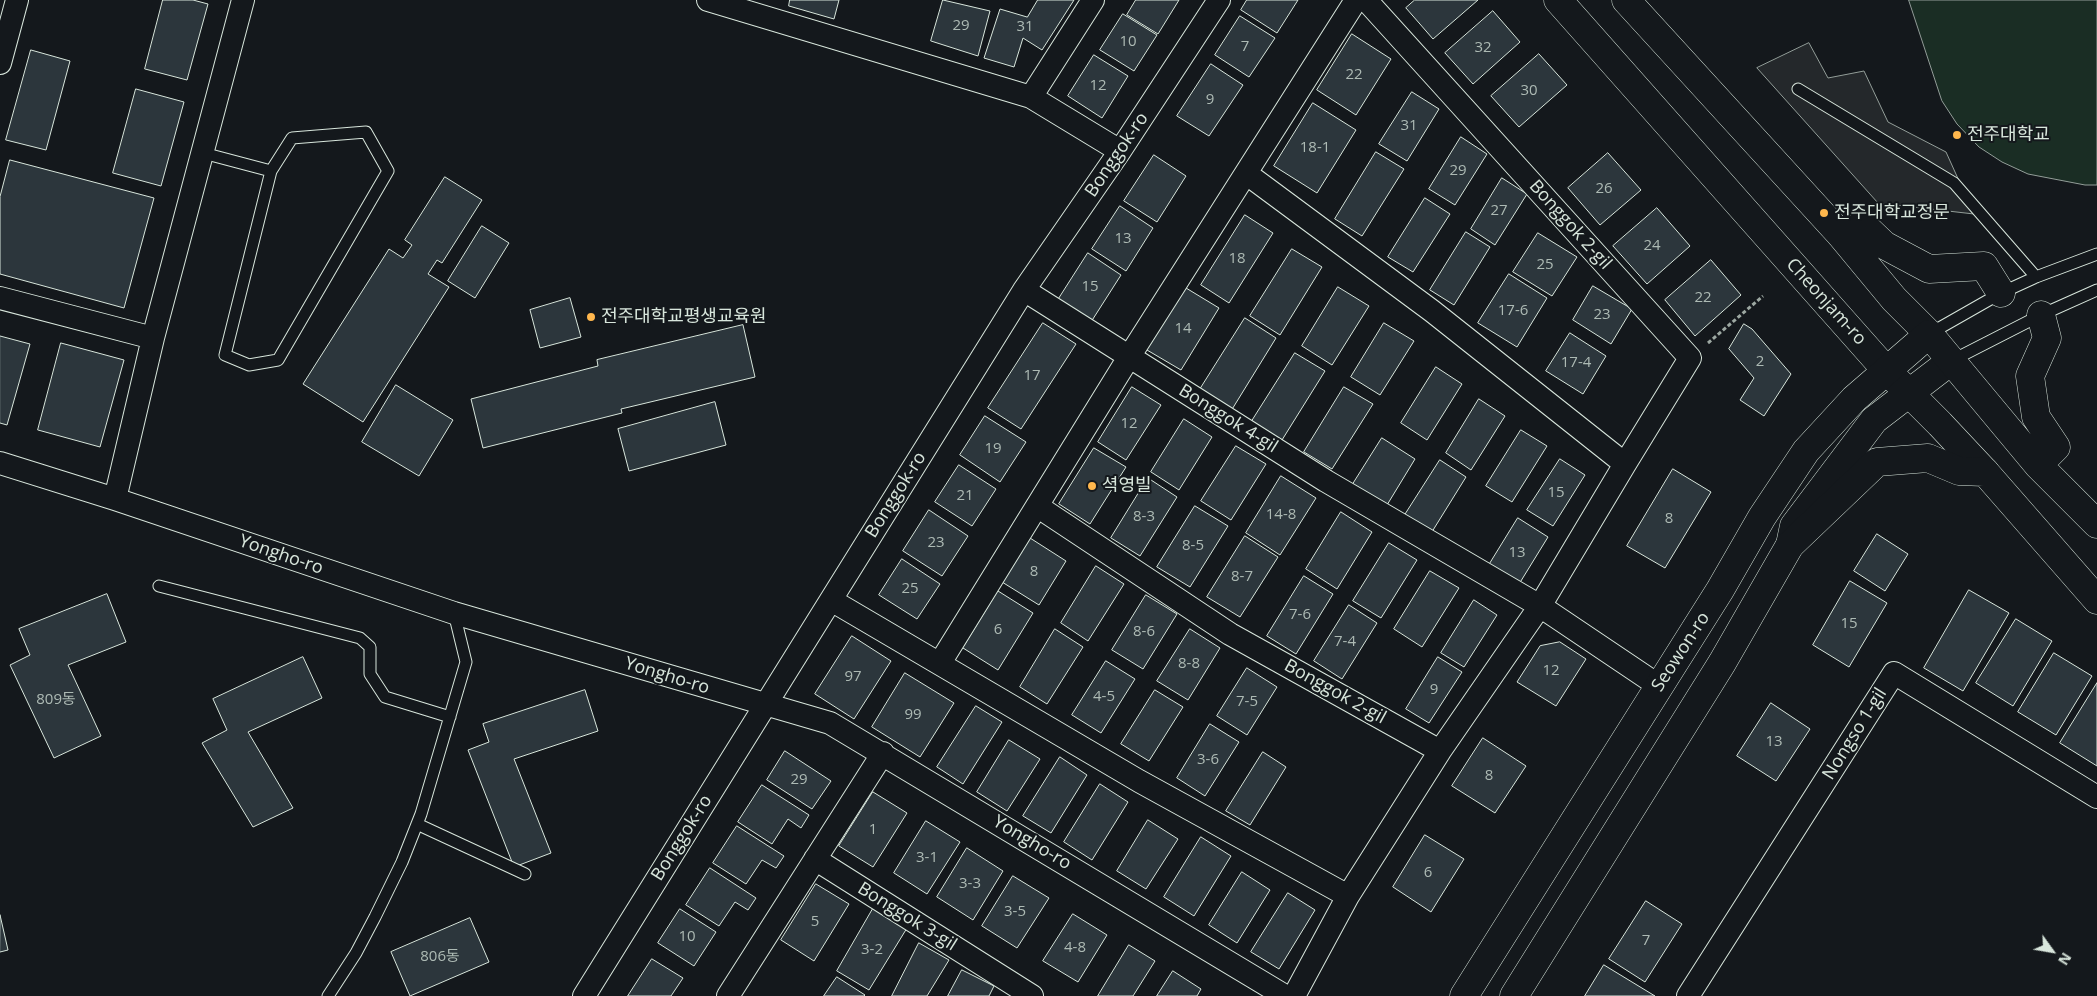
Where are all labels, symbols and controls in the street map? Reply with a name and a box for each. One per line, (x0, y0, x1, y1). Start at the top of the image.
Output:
house number: 29 (952, 17, 970, 35)
house number: 31 (1016, 18, 1034, 36)
house number: 10 (1119, 33, 1137, 51)
house number: 7 (1241, 38, 1249, 56)
house number: 32 (1474, 39, 1492, 57)
house number: 22 (1345, 66, 1363, 84)
house number: 12 (1089, 77, 1107, 95)
house number: 30 (1520, 82, 1538, 100)
house number: 9 (1206, 91, 1214, 109)
street label: Bonggok-ro (1081, 109, 1153, 201)
house number: 31 (1400, 117, 1418, 135)
place label: 전주대학교 (1967, 124, 2050, 146)
marker: 전주대학교 (1951, 129, 1963, 141)
house number: 18-1 (1300, 139, 1330, 157)
house number: 29 (1449, 162, 1467, 180)
street label: Bonggok 2-gil (1524, 176, 1616, 274)
house number: 26 (1595, 180, 1613, 198)
house number: 27 (1490, 202, 1508, 220)
place label: 전주대학교정문 (1834, 202, 1950, 224)
marker: 전주대학교정문 (1818, 207, 1830, 219)
house number: 13 (1114, 230, 1132, 248)
house number: 24 (1643, 237, 1661, 255)
house number: 18 (1228, 250, 1246, 268)
street label: Cheonjam-ro (1781, 254, 1871, 350)
house number: 25 (1536, 256, 1554, 274)
house number: 15 (1081, 278, 1099, 296)
house number: 22 (1694, 289, 1712, 307)
house number: 17-6 (1498, 302, 1528, 320)
place label: 전주대학교평생교육원 (601, 306, 767, 328)
house number: 23 (1593, 306, 1611, 324)
marker: 전주대학교평생교육원 (585, 311, 597, 323)
house number: 14 (1174, 320, 1192, 338)
house number: 2 (1756, 353, 1764, 371)
house number: 17-4 (1561, 354, 1591, 372)
house number: 17 (1023, 367, 1041, 385)
street label: Bonggok 4-gil (1174, 380, 1282, 458)
house number: 12 (1120, 415, 1138, 433)
house number: 19 (984, 440, 1002, 458)
street label: Bonggok-ro (861, 448, 931, 542)
place label: 셕영빌 (1102, 475, 1152, 497)
marker: 셕영빌 (1086, 480, 1098, 492)
house number: 15 (1547, 484, 1565, 502)
house number: 21 (956, 487, 974, 505)
house number: 14-8 (1266, 506, 1296, 524)
house number: 8-3 (1133, 508, 1155, 526)
house number: 8 (1665, 510, 1673, 528)
street label: Yongho-ro (236, 531, 326, 579)
house number: 23 (927, 534, 945, 552)
house number: 8-5 (1182, 537, 1204, 555)
house number: 13 (1508, 544, 1526, 562)
house number: 8 (1030, 563, 1038, 581)
house number: 8-7 (1231, 568, 1253, 586)
house number: 25 (901, 580, 919, 598)
house number: 7-6 (1289, 606, 1311, 624)
street label: Seowon-ro (1647, 608, 1715, 696)
house number: 15 (1840, 615, 1858, 633)
house number: 6 (994, 621, 1002, 639)
house number: 8-6 (1133, 623, 1155, 641)
house number: 7-4 (1334, 633, 1356, 651)
street label: Yongho-ro (622, 653, 712, 699)
house number: 8-8 (1178, 655, 1200, 673)
street label: Bonggok 2-gil (1280, 655, 1390, 729)
house number: 12 (1542, 662, 1560, 680)
house number: 97 (844, 668, 862, 686)
house number: 9 (1430, 681, 1438, 699)
street label: Nongso 1-gil (1818, 684, 1892, 784)
house number: 4-5 (1093, 688, 1115, 706)
house number: 809동 (36, 691, 76, 709)
house number: 7-5 (1236, 693, 1258, 711)
house number: 99 (904, 706, 922, 724)
house number: 13 (1765, 733, 1783, 751)
house number: 3-6 (1197, 751, 1219, 769)
house number: 8 (1485, 767, 1493, 785)
house number: 29 (790, 771, 808, 789)
street label: Bonggok-ro (647, 791, 717, 885)
street label: Yongho-ro (989, 811, 1075, 875)
house number: 1 (869, 821, 877, 839)
house number: 3-1 (916, 849, 938, 867)
house number: 6 (1424, 864, 1432, 882)
house number: 3-3 (959, 875, 981, 893)
street label: Bonggok 3-gil (853, 878, 961, 956)
house number: 3-5 (1004, 903, 1026, 921)
house number: 5 (811, 913, 819, 931)
north arrow (2027, 926, 2077, 976)
house number: 10 (678, 928, 696, 946)
house number: 7 (1642, 932, 1650, 950)
house number: 4-8 (1064, 939, 1086, 957)
house number: 3-2 (861, 941, 883, 959)
house number: 806동 (420, 948, 460, 966)
text: N (2054, 949, 2076, 969)

